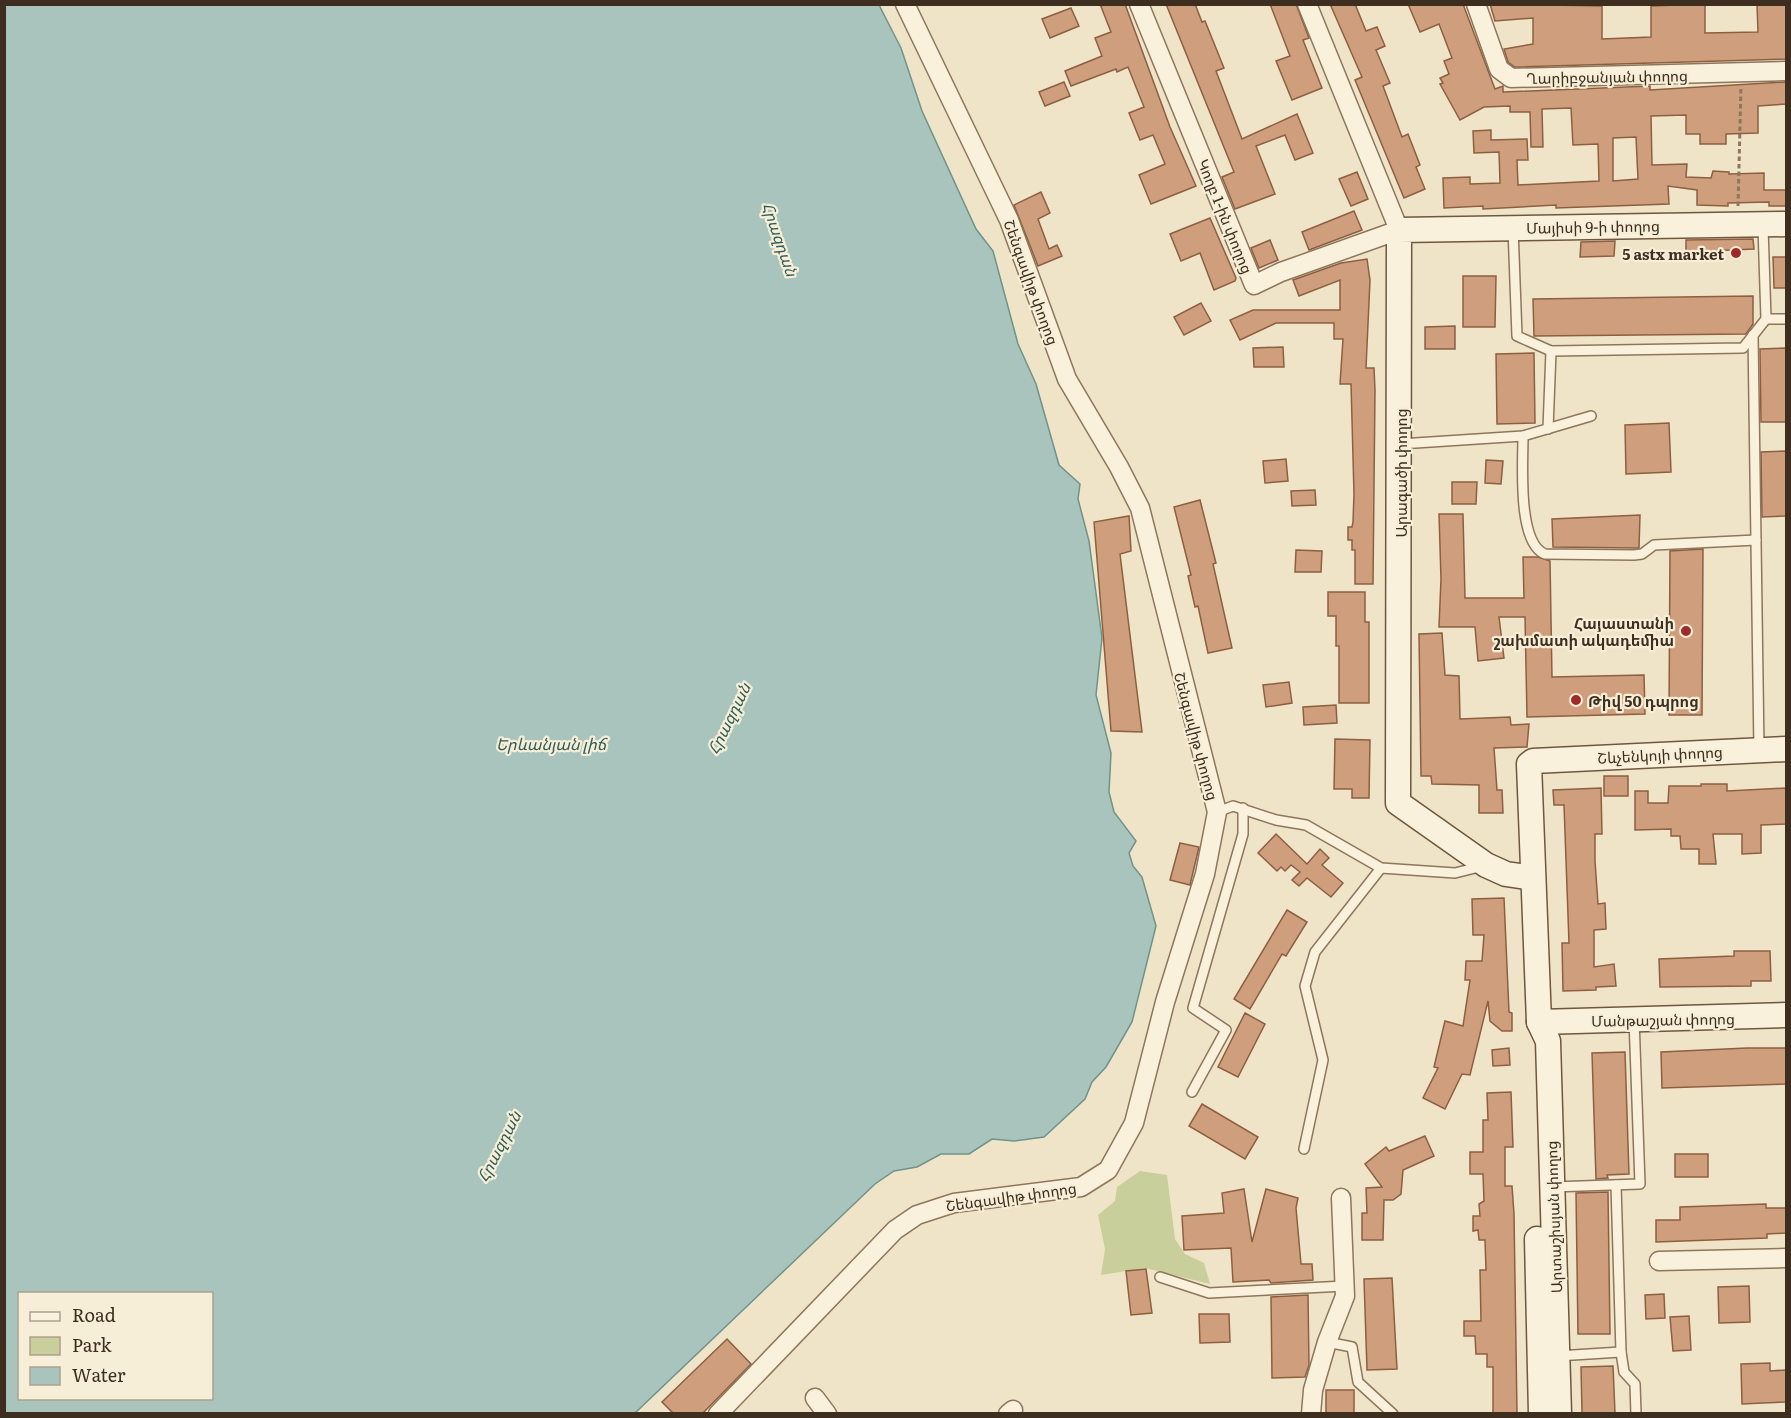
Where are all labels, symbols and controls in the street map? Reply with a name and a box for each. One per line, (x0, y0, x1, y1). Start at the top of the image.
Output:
street label: Ղարիբջանյան փողոց (1526, 63, 1688, 89)
street label: Կողբ 1-ին փողոց (1192, 155, 1260, 277)
water label: Հրազդան (757, 199, 805, 280)
street label: Մայիսի 9-ի փողոց (1526, 213, 1660, 239)
street label: Շենգավիթ փողոց (999, 216, 1065, 348)
place label: 5 astx market (1622, 242, 1724, 265)
marker: 5 astx market (1729, 246, 1743, 260)
street label: Արագածի փողոց (1389, 409, 1412, 537)
place label: Հայաստանի շախմատի ակադեմիա (1494, 611, 1674, 651)
marker: Հայաստանի շախմատի ակադեմիա (1679, 624, 1693, 638)
street label: Շենգավիթ փողոց (1169, 669, 1225, 803)
water label: Հրազդան (700, 677, 756, 758)
place label: Թիվ 50 դպրոց (1588, 689, 1699, 712)
marker: Թիվ 50 դպրոց (1569, 693, 1583, 707)
water label: Երևանյան լիճ (496, 731, 609, 755)
street label: Շևչենկոյի փողոց (1597, 739, 1723, 769)
street label: Մանթաշյան փողոց (1591, 1006, 1735, 1032)
water label: Հրազդան (470, 1105, 527, 1186)
street label: Արտաշիսյան փողոց (1539, 1140, 1567, 1294)
street label: Շենգավիթ փողոց (944, 1175, 1078, 1217)
legend (18, 1292, 213, 1400)
text: Road (72, 1301, 116, 1328)
text: Park (72, 1331, 113, 1358)
text: Water (72, 1361, 126, 1388)

